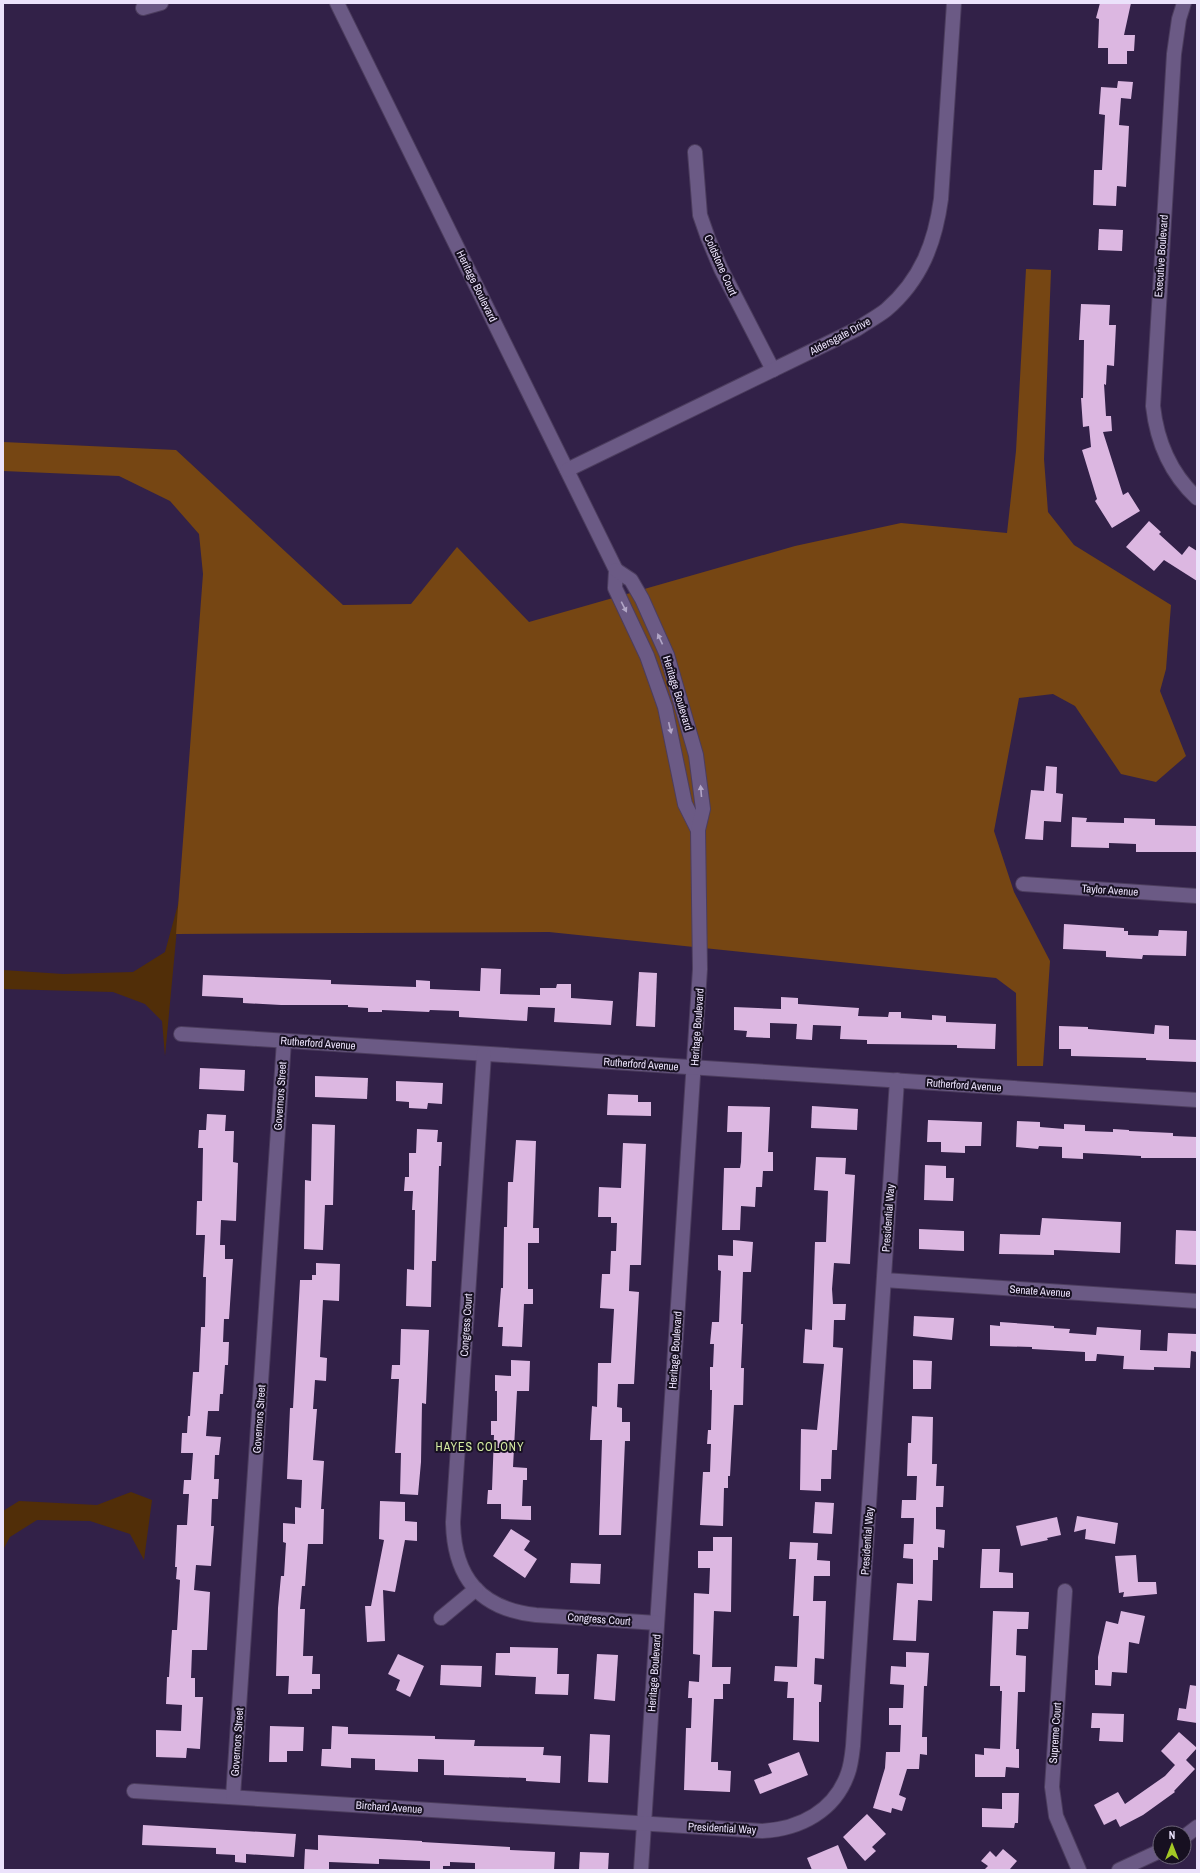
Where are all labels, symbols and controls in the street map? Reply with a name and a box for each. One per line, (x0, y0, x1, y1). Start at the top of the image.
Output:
street label: Executive Boulevard (1151, 214, 1171, 298)
street label: Coldstone Court (701, 232, 741, 298)
street label: Heritage Boulevard (454, 248, 500, 324)
street label: Aldersgate Drive (806, 314, 873, 358)
one-way arrow (621, 601, 627, 612)
one-way arrow (657, 634, 663, 645)
street label: Heritage Boulevard (660, 654, 696, 732)
one-way arrow (667, 722, 673, 734)
one-way arrow (698, 785, 704, 797)
street label: Taylor Avenue (1081, 881, 1139, 899)
street label: Heritage Boulevard (687, 988, 707, 1066)
street label: Rutherford Avenue (280, 1033, 356, 1053)
street label: Rutherford Avenue (603, 1054, 679, 1074)
street label: Governors Street (271, 1061, 289, 1131)
street label: Rutherford Avenue (926, 1075, 1002, 1095)
street label: Presidential Way (879, 1183, 897, 1253)
street label: Senate Avenue (1009, 1282, 1071, 1300)
street label: Congress Court (457, 1293, 475, 1357)
street label: Heritage Boulevard (665, 1311, 685, 1389)
street label: Governors Street (250, 1384, 268, 1454)
district label: HAYES COLONY (436, 1439, 524, 1455)
street label: Presidential Way (858, 1506, 876, 1576)
street label: Congress Court (567, 1610, 631, 1628)
street label: Heritage Boulevard (644, 1634, 664, 1712)
street label: Supreme Court (1046, 1702, 1064, 1764)
street label: Governors Street (228, 1707, 246, 1777)
street label: Birchard Avenue (355, 1798, 423, 1816)
street label: Presidential Way (688, 1819, 757, 1837)
north arrow (1152, 1825, 1192, 1865)
text: N (1169, 1828, 1175, 1842)

